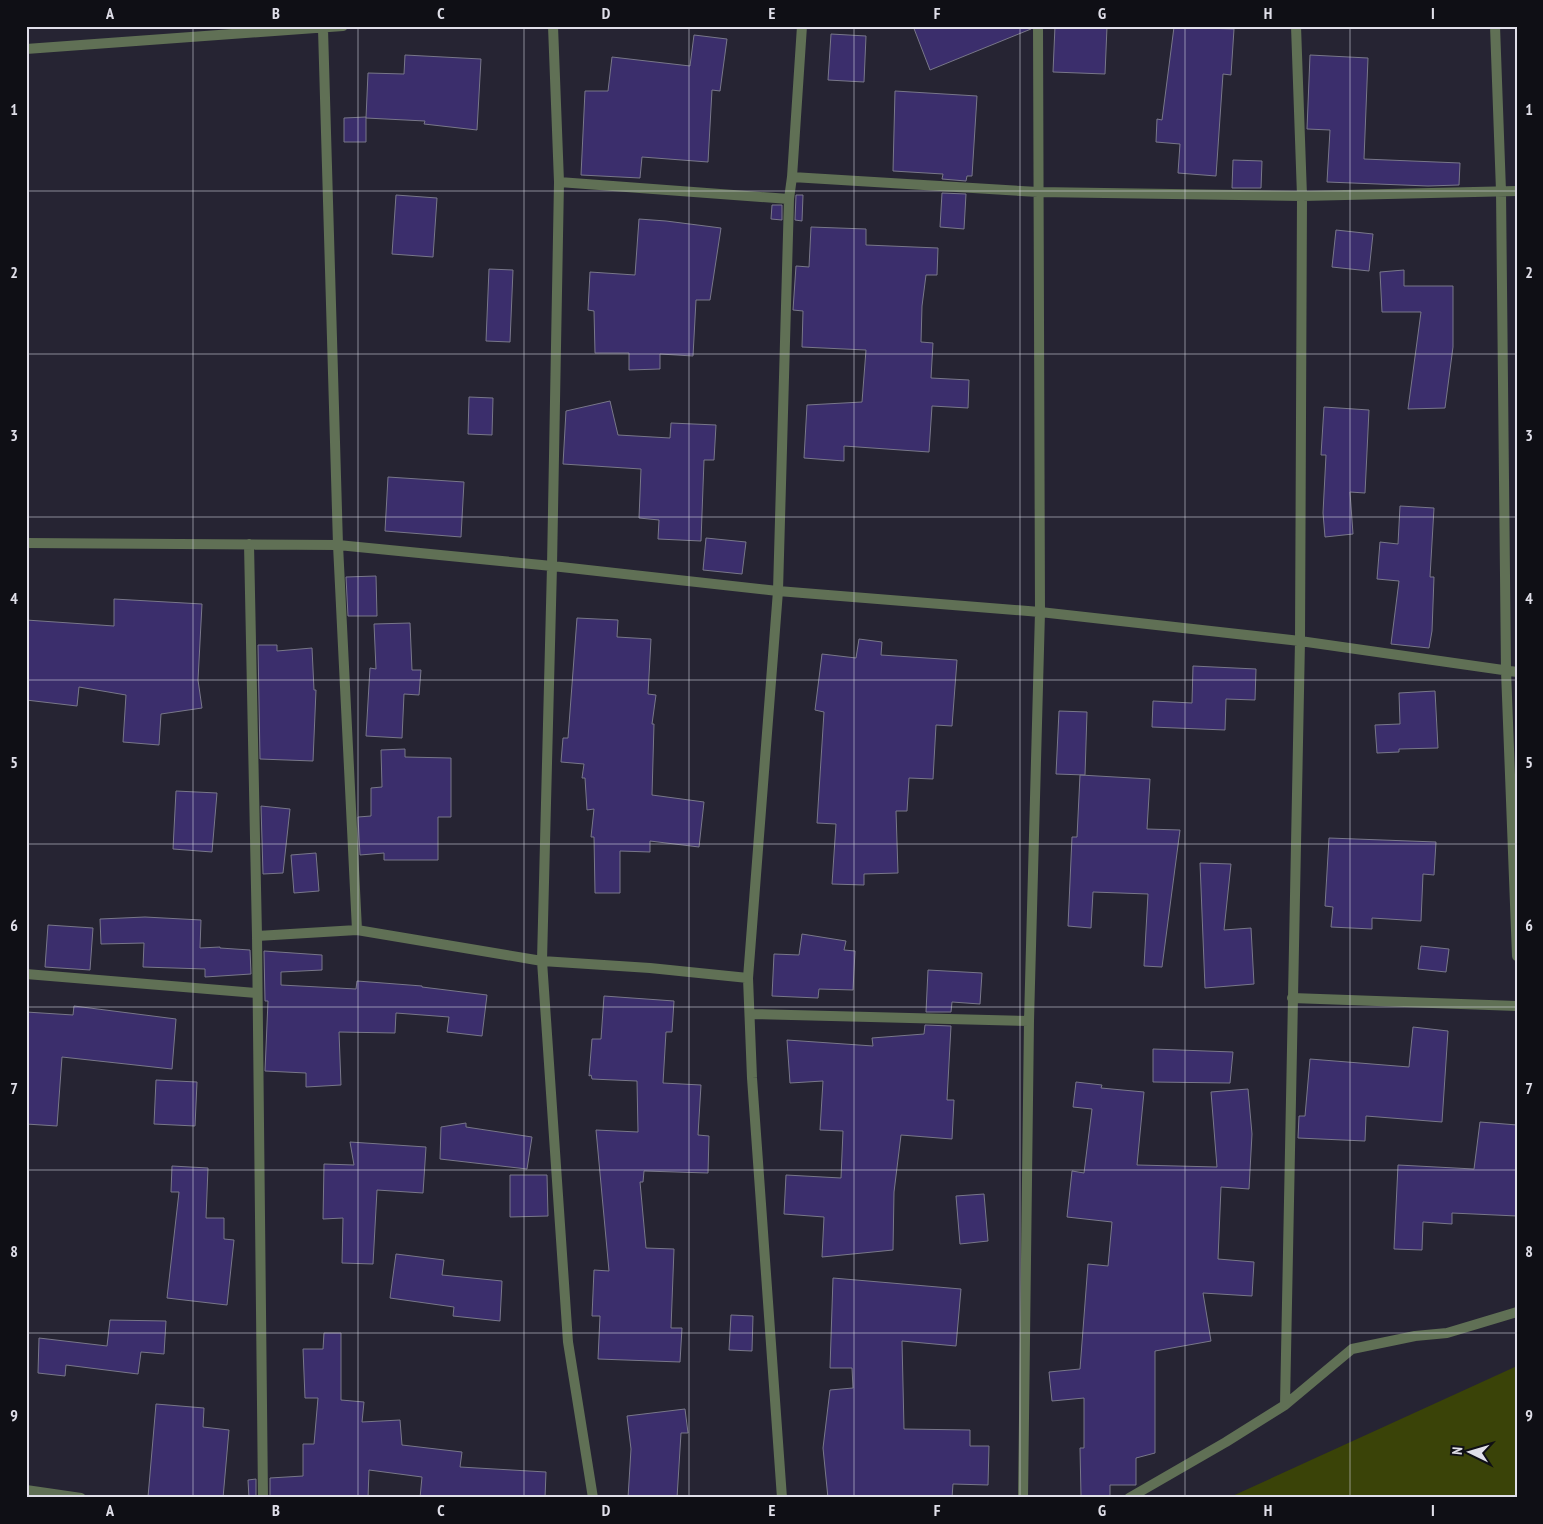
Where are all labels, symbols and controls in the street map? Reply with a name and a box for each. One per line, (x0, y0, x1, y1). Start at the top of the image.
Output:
text: A (105, 3, 115, 23)
text: B (272, 3, 280, 23)
text: C (437, 3, 445, 23)
text: D (602, 3, 611, 23)
text: E (769, 3, 776, 23)
text: F (934, 3, 941, 23)
text: G (1098, 3, 1106, 23)
text: H (1264, 3, 1272, 23)
text: I (1431, 3, 1435, 23)
text: 1 (10, 99, 18, 119)
text: 1 (1525, 99, 1533, 119)
text: 2 (10, 262, 18, 282)
text: 2 (1525, 262, 1533, 282)
text: 3 (10, 425, 18, 445)
text: 3 (1525, 425, 1533, 445)
text: 4 (10, 588, 18, 608)
text: 4 (1525, 588, 1533, 608)
text: 5 (10, 752, 18, 772)
text: 5 (1525, 752, 1533, 772)
text: 6 (10, 915, 18, 935)
text: 6 (1525, 915, 1533, 935)
text: 7 (10, 1078, 18, 1098)
text: 7 (1525, 1078, 1533, 1098)
text: 8 (10, 1241, 18, 1261)
text: 8 (1525, 1241, 1533, 1261)
text: 9 (10, 1405, 18, 1425)
text: 9 (1525, 1405, 1533, 1425)
north arrow (1446, 1426, 1496, 1476)
text: N (1448, 1446, 1466, 1455)
text: A (105, 1500, 115, 1520)
text: B (272, 1500, 280, 1520)
text: C (437, 1500, 445, 1520)
text: D (602, 1500, 611, 1520)
text: E (769, 1500, 776, 1520)
text: F (934, 1500, 941, 1520)
text: G (1098, 1500, 1106, 1520)
text: H (1264, 1500, 1272, 1520)
text: I (1431, 1500, 1435, 1520)

